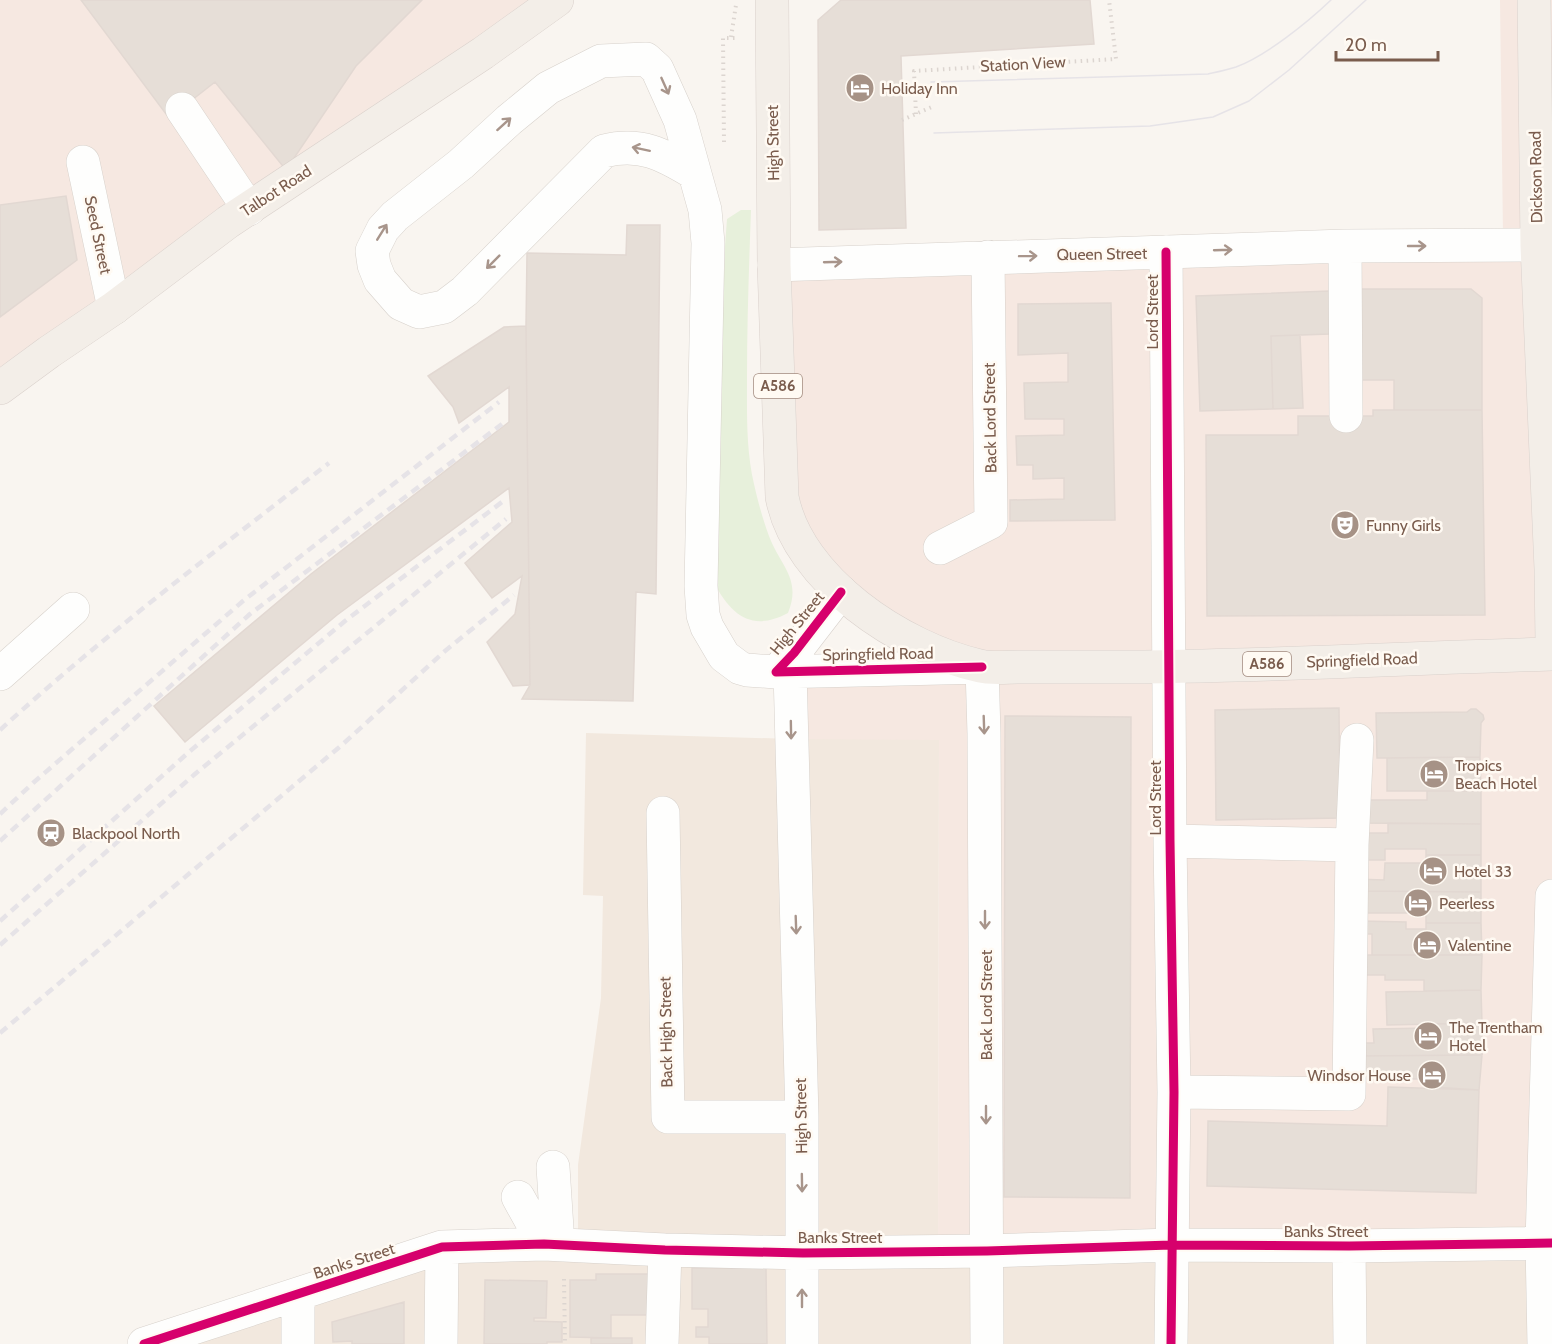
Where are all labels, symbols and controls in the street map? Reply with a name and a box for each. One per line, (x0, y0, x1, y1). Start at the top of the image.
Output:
scale bar (1336, 24, 1438, 62)
text: 20 m (1345, 34, 1387, 56)
street label: Station View (980, 52, 1067, 76)
hotel icon: Holiday Inn (844, 72, 876, 104)
one-way arrow (660, 76, 671, 94)
place label: Holiday Inn (881, 79, 958, 98)
street label: High Street (763, 104, 783, 181)
one-way arrow (496, 117, 511, 131)
street label: Dickson Road (1526, 131, 1546, 223)
one-way arrow (632, 143, 651, 155)
street label: Talbot Road (237, 161, 315, 221)
street label: Seed Street (80, 194, 116, 276)
one-way arrow (377, 224, 389, 241)
one-way arrow (1407, 240, 1427, 252)
street label: Queen Street (1057, 244, 1148, 264)
one-way arrow (1212, 245, 1232, 256)
one-way arrow (1017, 250, 1037, 261)
one-way arrow (486, 255, 500, 270)
one-way arrow (822, 256, 842, 268)
street label: Lord Street (1143, 274, 1162, 350)
street label: Back Lord Street (980, 362, 1000, 473)
road number: A586 (754, 374, 802, 398)
theatre icon: Funny Girls (1329, 509, 1361, 541)
place label: Funny Girls (1366, 516, 1441, 535)
street label: High Street (766, 587, 829, 658)
street label: Springfield Road (822, 644, 934, 664)
street label: Springfield Road (1306, 649, 1418, 671)
road number: A586 (1243, 652, 1291, 676)
one-way arrow (978, 715, 989, 735)
one-way arrow (786, 719, 797, 739)
place label: Tropics Beach Hotel (1455, 756, 1537, 793)
hotel icon: Tropics Beach Hotel (1418, 758, 1450, 790)
street label: Lord Street (1146, 760, 1165, 836)
station icon: Blackpool North (35, 817, 67, 849)
place label: Blackpool North (72, 824, 180, 843)
hotel icon: Hotel 33 (1417, 855, 1449, 887)
place label: Hotel 33 (1454, 862, 1512, 881)
hotel icon: Peerless (1402, 887, 1434, 919)
place label: Peerless (1439, 894, 1495, 913)
one-way arrow (979, 910, 991, 930)
one-way arrow (791, 914, 802, 934)
hotel icon: Valentine (1411, 929, 1443, 961)
place label: Valentine (1448, 936, 1511, 955)
street label: Back Lord Street (977, 949, 996, 1060)
street label: Back High Street (656, 976, 676, 1088)
place label: The Trentham Hotel (1449, 1018, 1543, 1055)
hotel icon: The Trentham Hotel (1412, 1020, 1444, 1052)
hotel icon: Windsor House (1416, 1059, 1448, 1091)
place label: Windsor House (1308, 1066, 1411, 1085)
street label: High Street (791, 1077, 811, 1154)
one-way arrow (980, 1105, 992, 1125)
one-way arrow (796, 1172, 808, 1192)
street label: Banks Street (1284, 1222, 1369, 1241)
street label: Banks Street (798, 1228, 883, 1247)
street label: Banks Street (311, 1239, 398, 1283)
one-way arrow (797, 1289, 808, 1309)

